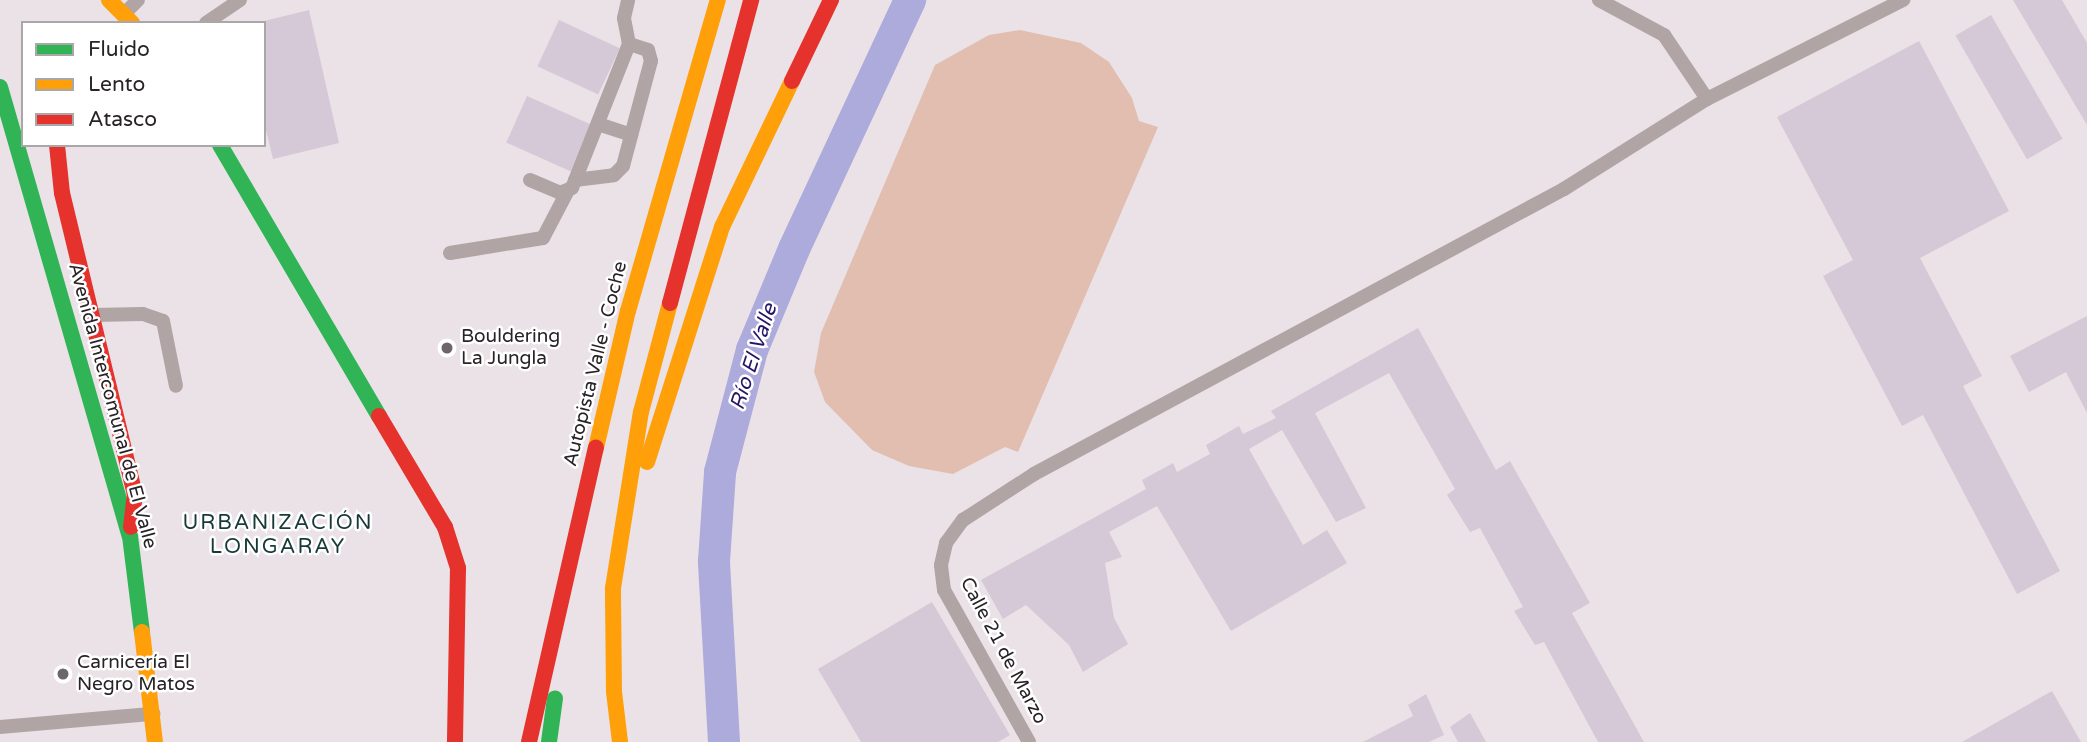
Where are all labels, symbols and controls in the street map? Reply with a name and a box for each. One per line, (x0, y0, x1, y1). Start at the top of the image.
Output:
legend (21, 21, 266, 147)
text: Fluido (88, 37, 150, 62)
text: Lento (88, 72, 145, 97)
text: Atasco (88, 107, 157, 132)
street label: Autopista Valle - Coche (559, 259, 633, 469)
street label: Avenida Intercomunal de El Valle (63, 261, 161, 551)
water label: Río El Valle (725, 301, 783, 413)
place label: Bouldering La Jungla (461, 326, 560, 370)
marker: Bouldering La Jungla (439, 340, 455, 356)
district label: URBANIZACIÓN LONGARAY (184, 510, 372, 560)
street label: Calle 21 de Marzo (955, 574, 1051, 728)
place label: Carnicería El Negro Matos (77, 652, 195, 696)
marker: Carnicería El Negro Matos (55, 666, 71, 682)

